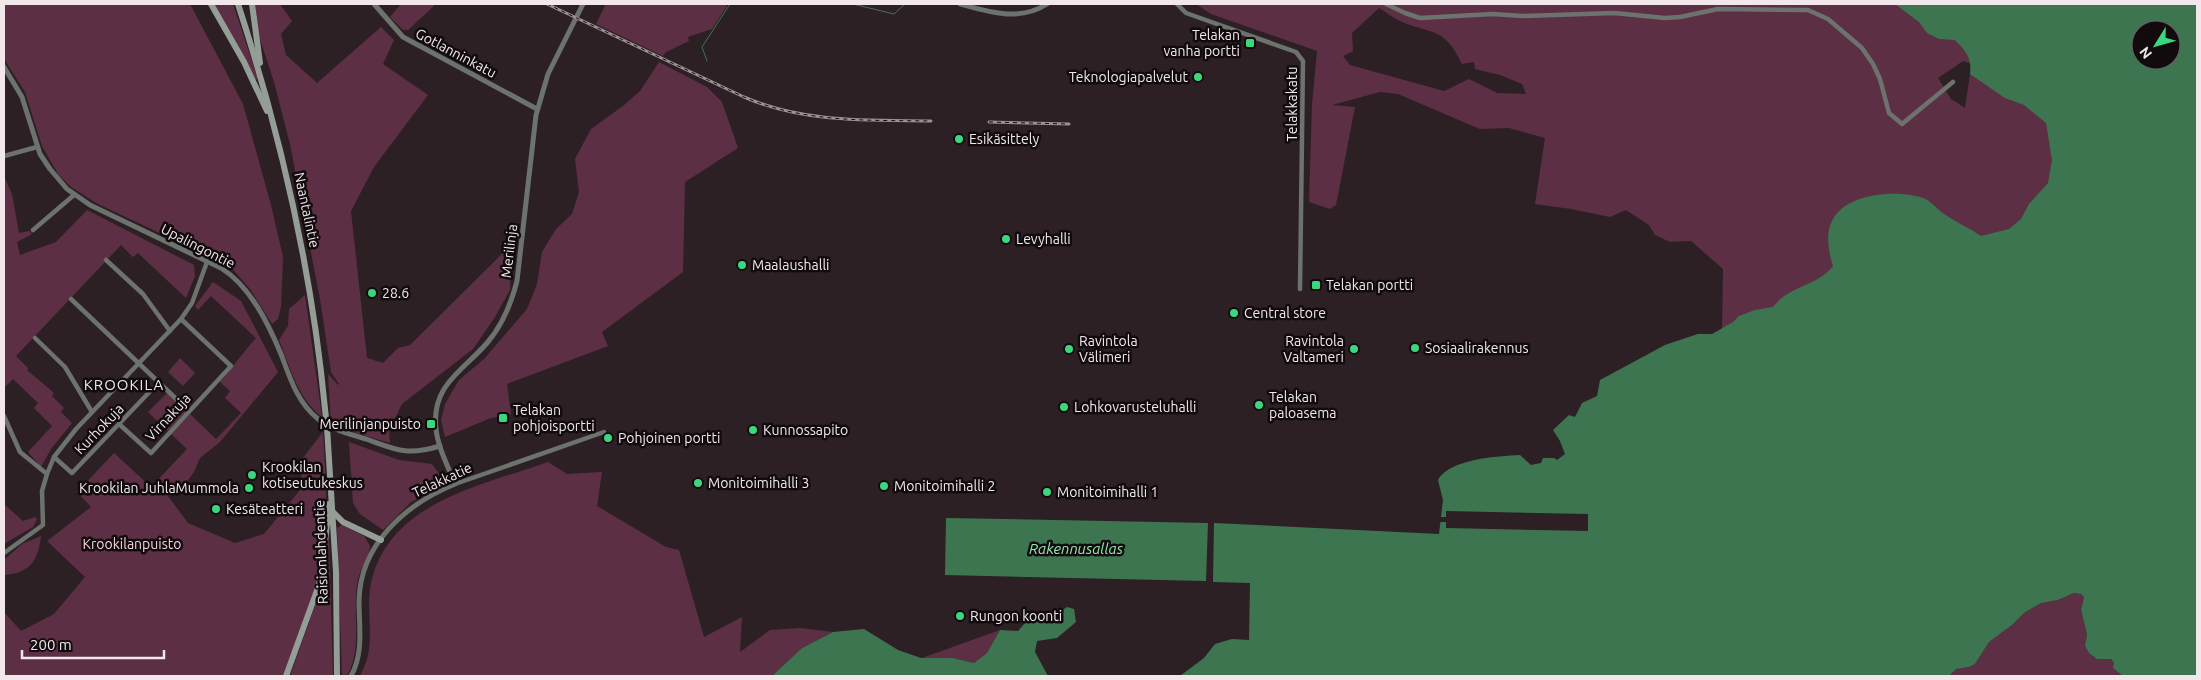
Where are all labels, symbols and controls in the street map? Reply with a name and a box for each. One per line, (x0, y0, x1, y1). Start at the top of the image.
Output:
north arrow (2131, 20, 2181, 70)
street label: Gotlanninkatu (413, 25, 499, 81)
place label: Telakan vanha portti (1164, 27, 1240, 59)
marker: Telakan vanha portti (1244, 37, 1256, 49)
text: N (2136, 44, 2155, 62)
street label: Telakkakatu (1284, 67, 1300, 141)
place label: Teknologiapalvelut (1069, 69, 1188, 85)
marker: Teknologiapalvelut (1192, 71, 1204, 83)
place label: Esikäsittely (969, 131, 1039, 147)
marker: Esikäsittely (953, 133, 965, 145)
street label: Naantalintie (291, 171, 323, 249)
street label: Upalingontie (158, 221, 238, 271)
street label: Merilinja (498, 223, 520, 279)
place label: Levyhalli (1016, 231, 1071, 247)
marker: Levyhalli (1000, 233, 1012, 245)
place label: Maalaushalli (752, 257, 829, 273)
marker: Maalaushalli (736, 259, 748, 271)
place label: Telakan portti (1326, 277, 1413, 293)
marker: Telakan portti (1310, 279, 1322, 291)
place label: 28.6 (382, 285, 409, 301)
marker: 28.6 (366, 287, 378, 299)
place label: Central store (1244, 305, 1326, 321)
marker: Central store (1228, 307, 1240, 319)
place label: Ravintola Välimeri (1079, 333, 1138, 365)
place label: Ravintola Valtameri (1283, 333, 1344, 365)
place label: Sosiaalirakennus (1425, 340, 1529, 356)
marker: Sosiaalirakennus (1409, 342, 1421, 354)
marker: Ravintola Välimeri (1063, 343, 1075, 355)
marker: Ravintola Valtameri (1348, 343, 1360, 355)
district label: KROOKILA (84, 376, 164, 393)
place label: Telakan paloasema (1269, 389, 1337, 421)
street label: Virnakuja (142, 390, 194, 444)
place label: Lohkovarusteluhalli (1074, 399, 1196, 415)
marker: Telakan paloasema (1253, 399, 1265, 411)
street label: Kurhokuja (71, 401, 127, 457)
marker: Lohkovarusteluhalli (1058, 401, 1070, 413)
place label: Telakan pohjoisportti (513, 402, 595, 434)
marker: Telakan pohjoisportti (497, 412, 509, 424)
place label: Merilinjanpuisto (319, 416, 421, 432)
marker: Merilinjanpuisto (425, 418, 437, 430)
place label: Kunnossapito (763, 422, 848, 438)
marker: Kunnossapito (747, 424, 759, 436)
place label: Pohjoinen portti (618, 430, 720, 446)
marker: Pohjoinen portti (602, 432, 614, 444)
place label: Krookilan kotiseutukeskus (262, 459, 363, 491)
street label: Telakkatie (410, 459, 474, 501)
marker: Krookilan kotiseutukeskus (246, 469, 258, 481)
place label: Monitoimihalli 3 (708, 475, 809, 491)
marker: Monitoimihalli 3 (692, 477, 704, 489)
place label: Monitoimihalli 2 (894, 478, 995, 494)
place label: Krookilan JuhlaMummola (79, 480, 239, 496)
marker: Monitoimihalli 2 (878, 480, 890, 492)
marker: Krookilan JuhlaMummola (243, 482, 255, 494)
place label: Monitoimihalli 1 (1057, 484, 1158, 500)
marker: Monitoimihalli 1 (1041, 486, 1053, 498)
street label: Raisionlahdentie (311, 500, 331, 604)
place label: Kesäteatteri (226, 501, 303, 517)
marker: Kesäteatteri (210, 503, 222, 515)
park label: Krookilanpuisto (83, 536, 181, 552)
water label: Rakennusallas (1029, 540, 1124, 557)
place label: Rungon koonti (970, 608, 1062, 624)
marker: Rungon koonti (954, 610, 966, 622)
scale bar (22, 628, 165, 660)
text: 200 m (30, 636, 72, 653)

